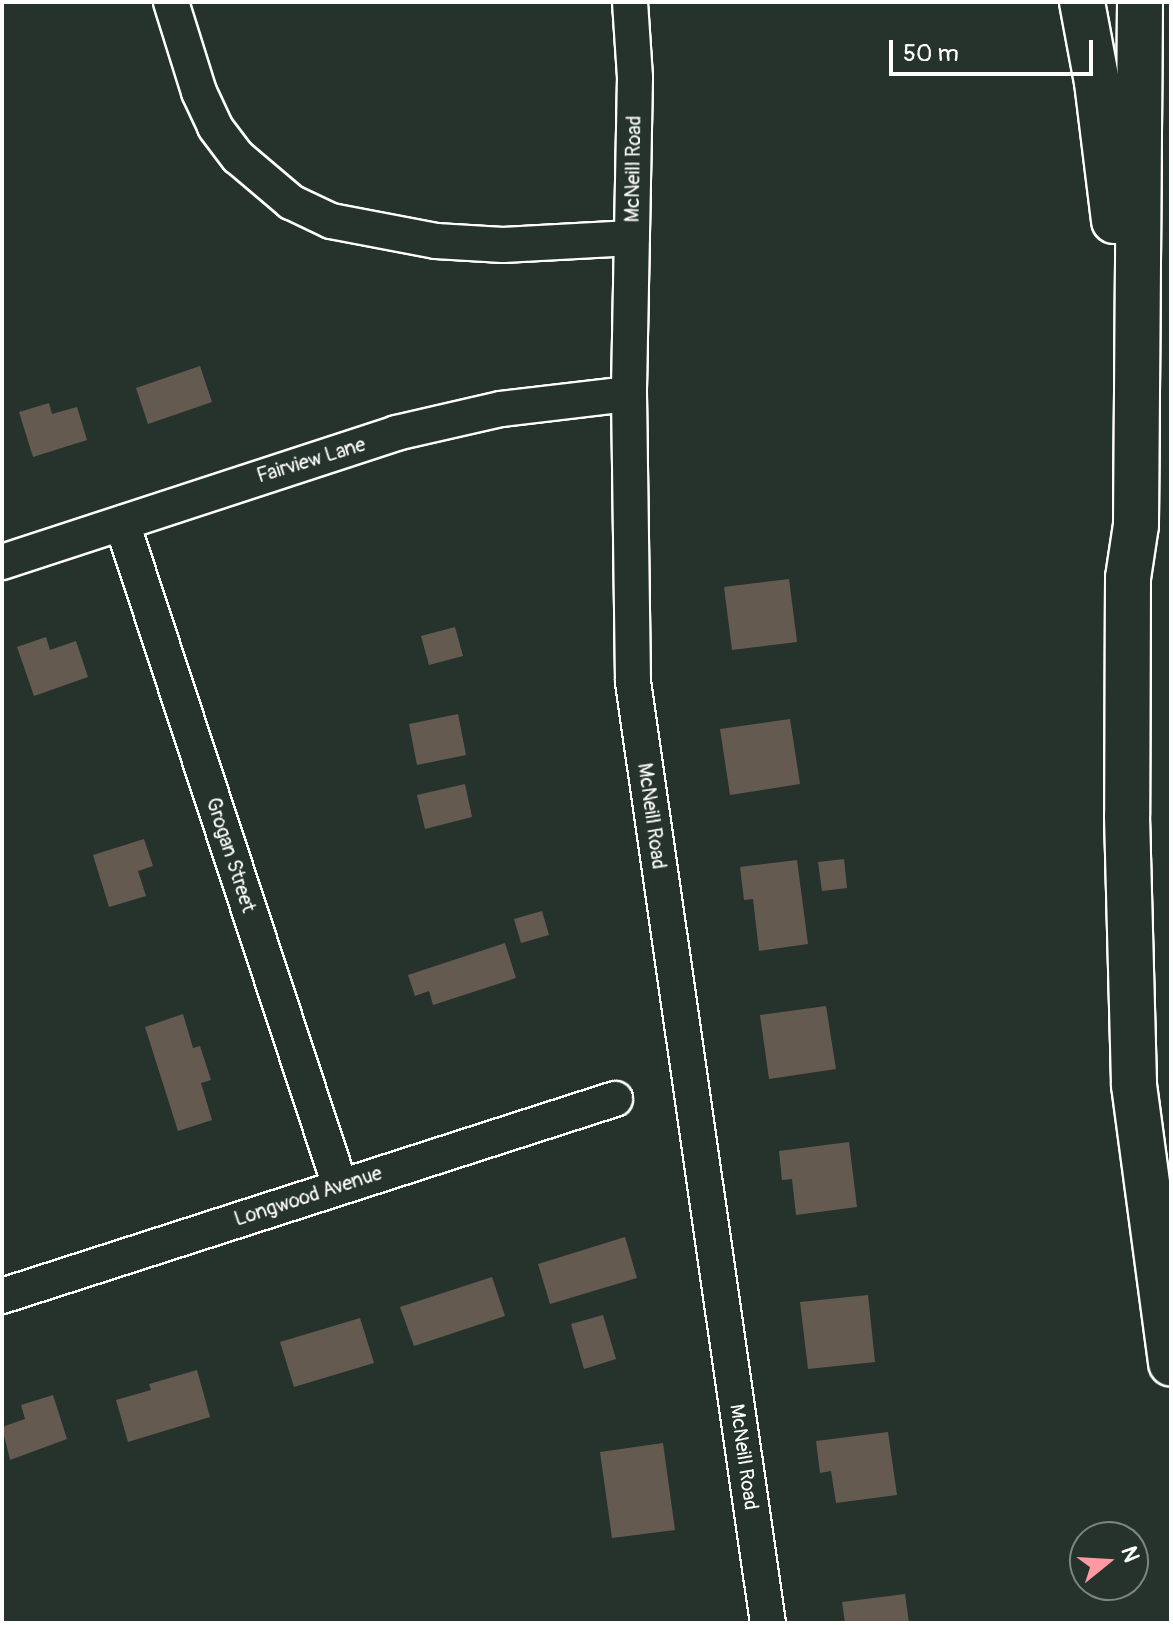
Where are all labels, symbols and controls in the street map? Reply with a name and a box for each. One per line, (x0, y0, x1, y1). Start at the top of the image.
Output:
scale bar (893, 24, 1097, 74)
text: 50 m (903, 39, 959, 68)
street label: McNeill Road (620, 115, 646, 223)
street label: Fairview Lane (254, 432, 368, 488)
street label: McNeill Road (633, 761, 671, 871)
street label: Grogan Street (201, 795, 261, 915)
street label: Longwood Avenue (231, 1161, 385, 1231)
street label: McNeill Road (725, 1402, 763, 1512)
north arrow (1069, 1521, 1149, 1601)
text: N (1114, 1543, 1146, 1566)

